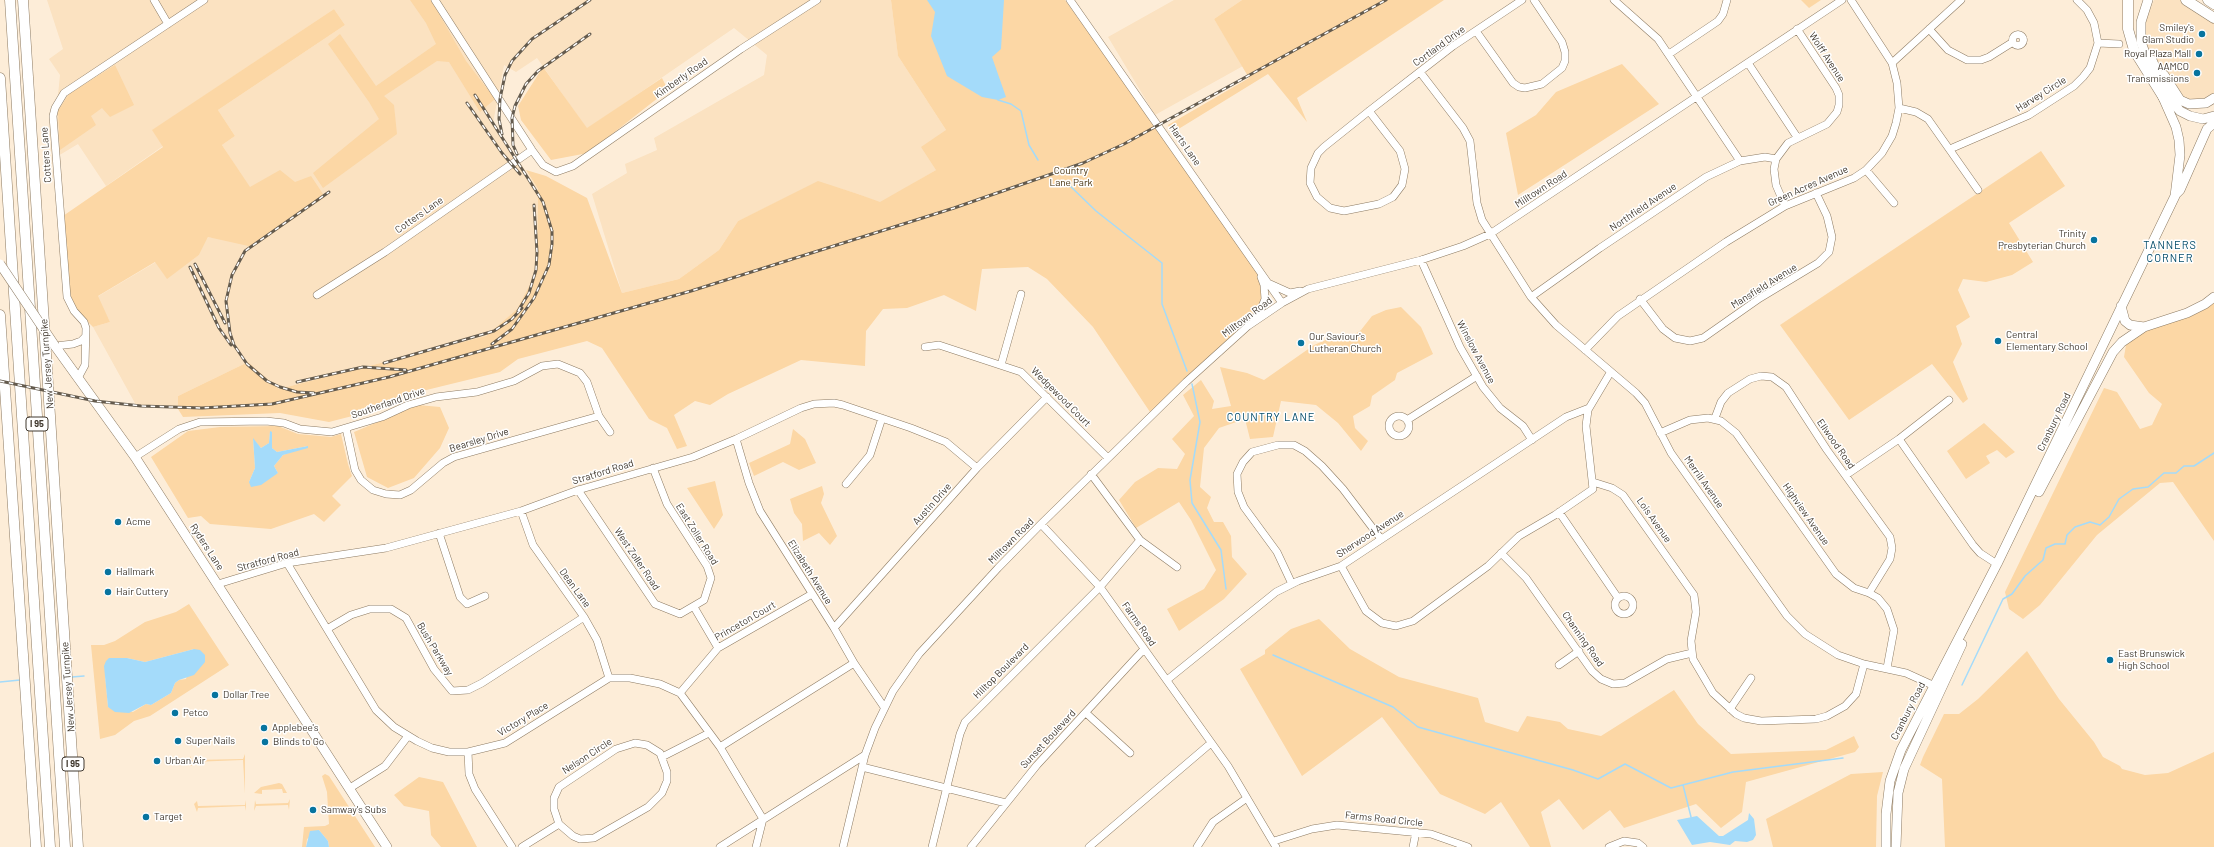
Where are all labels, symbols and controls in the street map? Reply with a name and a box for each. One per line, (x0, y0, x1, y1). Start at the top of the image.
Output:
place label: Smiley's Glam Studio (2142, 22, 2194, 46)
street label: Cortland Drive (1411, 23, 1467, 69)
marker: Smiley's Glam Studio (2197, 29, 2207, 39)
street label: Wolff Avenue (1806, 30, 1848, 84)
place label: Royal Plaza Mall (2124, 48, 2191, 60)
marker: Royal Plaza Mall (2194, 49, 2204, 59)
street label: Kimberly Road (652, 55, 710, 101)
place label: AAMCO Transmissions (2126, 61, 2189, 84)
marker: AAMCO Transmissions (2192, 68, 2202, 78)
street label: Harvey Circle (2014, 74, 2068, 114)
street label: Harts Lane (1167, 122, 1203, 168)
street label: Cotters Lane (38, 127, 54, 183)
street label: Green Acres Avenue (1766, 163, 1850, 209)
park label: Country Lane Park (1049, 165, 1093, 188)
street label: Milltown Road (1513, 168, 1569, 210)
street label: Northfield Avenue (1607, 180, 1679, 234)
street label: Cotters Lane (393, 194, 445, 236)
place label: Trinity Presbyterian Church (1998, 228, 2086, 252)
marker: Trinity Presbyterian Church (2089, 235, 2099, 245)
district label: TANNERS CORNER (2143, 238, 2197, 264)
street label: Mansfield Avenue (1729, 261, 1799, 311)
street label: Milltown Road (1220, 294, 1274, 340)
street label: Winslow Avenue (1454, 318, 1498, 386)
street label: New Jersey Turnpike (38, 319, 56, 409)
place label: Central Elementary School (2006, 329, 2087, 352)
place label: Our Saviour's Lutheran Church (1309, 331, 1381, 354)
marker: Central Elementary School (1993, 336, 2003, 346)
marker: Our Saviour's Lutheran Church (1296, 338, 1306, 348)
street label: Wedgewood Court (1029, 365, 1093, 429)
street label: Southerland Drive (350, 385, 426, 421)
street label: Cranbury Road (2035, 391, 2073, 453)
district label: COUNTRY LANE (1227, 410, 1315, 424)
road number: I 95 (26, 417, 48, 431)
street label: Ellwood Road (1814, 417, 1858, 471)
street label: Bearsley Drive (448, 425, 510, 455)
street label: Merrill Avenue (1682, 454, 1726, 510)
street label: Stratford Road (571, 457, 635, 487)
street label: Austin Drive (910, 481, 954, 527)
street label: Highview Avenue (1780, 481, 1832, 547)
street label: Lois Avenue (1634, 495, 1674, 545)
street label: East Zoller Road (673, 501, 721, 567)
street label: Sherwood Avenue (1334, 508, 1406, 560)
place label: Acme (126, 516, 151, 528)
street label: Milltown Road (986, 516, 1036, 566)
marker: Acme (113, 517, 123, 527)
street label: Ryders Lane (187, 521, 227, 573)
street label: West Zoller Road (612, 526, 662, 592)
street label: Elizabeth Avenue (785, 537, 835, 607)
street label: Stratford Road (236, 546, 300, 574)
place label: Hallmark (116, 566, 154, 578)
street label: Dean Lane (557, 566, 593, 610)
marker: Hallmark (103, 567, 113, 577)
place label: Hair Cuttery (116, 586, 168, 598)
marker: Hair Cuttery (103, 587, 113, 597)
street label: Princeton Court (712, 599, 778, 643)
street label: Farms Road (1119, 600, 1159, 648)
street label: Channing Road (1560, 609, 1606, 669)
street label: Bush Parkway (414, 620, 456, 678)
street label: Hilltop Boulevard (971, 641, 1031, 701)
street label: New Jersey Turnpike (59, 642, 77, 732)
place label: East Brunswick High School (2118, 648, 2185, 672)
marker: East Brunswick High School (2105, 655, 2115, 665)
street label: Cranbury Road (1888, 680, 1928, 742)
place label: Dollar Tree (223, 689, 269, 701)
marker: Dollar Tree (210, 690, 220, 700)
street label: Victory Place (496, 699, 550, 739)
place label: Petco (183, 707, 208, 719)
street label: Sunset Boulevard (1018, 707, 1078, 771)
marker: Petco (170, 708, 180, 718)
place label: Applebee's (272, 722, 318, 734)
marker: Applebee's (259, 723, 269, 733)
place label: Super Nails (186, 735, 235, 747)
street label: Nelson Circle (560, 735, 614, 777)
marker: Super Nails (173, 736, 183, 746)
place label: Blinds to Go (273, 736, 324, 748)
marker: Blinds to Go (260, 737, 270, 747)
place label: Urban Air (165, 755, 205, 767)
marker: Urban Air (152, 756, 162, 766)
road number: I 95 (62, 757, 84, 771)
place label: Samway's Subs (321, 804, 386, 816)
marker: Samway's Subs (308, 805, 318, 815)
street label: Farms Road Circle (1344, 809, 1424, 829)
place label: Target (154, 811, 182, 823)
marker: Target (141, 812, 151, 822)

